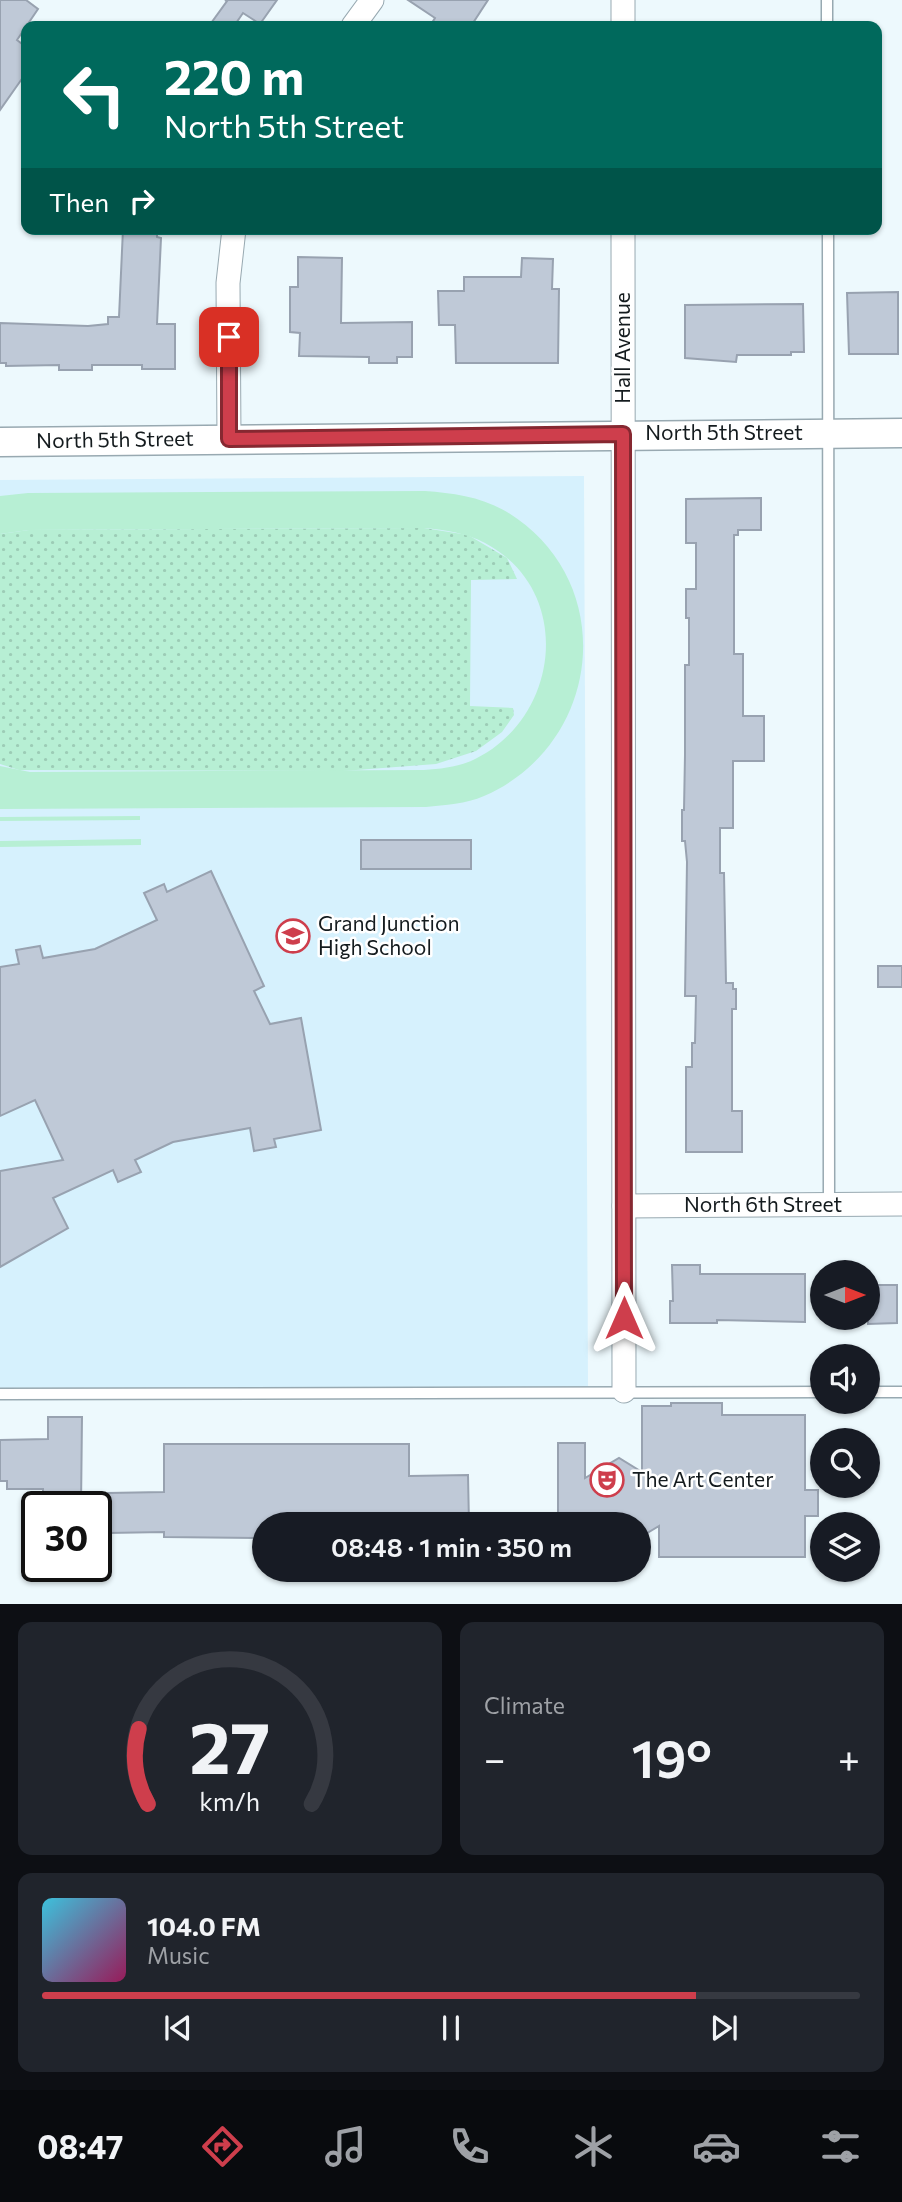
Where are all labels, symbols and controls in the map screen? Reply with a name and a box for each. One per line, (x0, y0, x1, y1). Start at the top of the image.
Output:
text: 220 m (164, 45, 304, 105)
icon: left (49, 49, 140, 140)
text: North 5th Street (164, 105, 404, 145)
icon: right (123, 182, 161, 220)
text: Then (49, 186, 109, 217)
street label: Hall Avenue (609, 292, 634, 404)
pin (199, 307, 259, 367)
icon: arrive (210, 318, 248, 356)
street label: North 5th Street (645, 419, 803, 444)
street label: North 5th Street (36, 425, 194, 452)
place label: Grand Junction High School (318, 910, 460, 959)
school or university icon: Grand Junction High School (274, 917, 312, 955)
street label: North 6th Street (684, 1191, 842, 1216)
north arrow (810, 1260, 880, 1330)
map controls (810, 1260, 880, 1582)
position arrow (587, 1281, 661, 1355)
button: sound (810, 1344, 880, 1414)
button: search (810, 1428, 880, 1498)
theatre icon: The Art Center (588, 1461, 626, 1499)
place label: The Art Center (632, 1466, 774, 1491)
speed limit sign: 30 (21, 1491, 112, 1582)
button: layers (810, 1512, 880, 1582)
text: 08:48 · 1 min · 350 m (331, 1531, 572, 1562)
text: Climate (484, 1691, 565, 1719)
text: 27 (190, 1701, 270, 1790)
text: 19° (631, 1725, 712, 1789)
text: − (484, 1734, 506, 1781)
text: + (838, 1734, 860, 1781)
text: km/h (200, 1786, 260, 1816)
text: 104.0 FM (147, 1910, 261, 1941)
text: Music (147, 1941, 210, 1969)
icon: previous (159, 2009, 197, 2047)
icon: pause (432, 2009, 470, 2047)
icon: next (705, 2009, 743, 2047)
icon: directions (198, 2122, 247, 2171)
icon: music (321, 2122, 370, 2171)
icon: phone (445, 2122, 494, 2171)
icon: climate (569, 2122, 618, 2171)
icon: car (692, 2122, 741, 2171)
icon: filters (816, 2122, 865, 2171)
text: 08:47 (37, 2126, 123, 2166)

